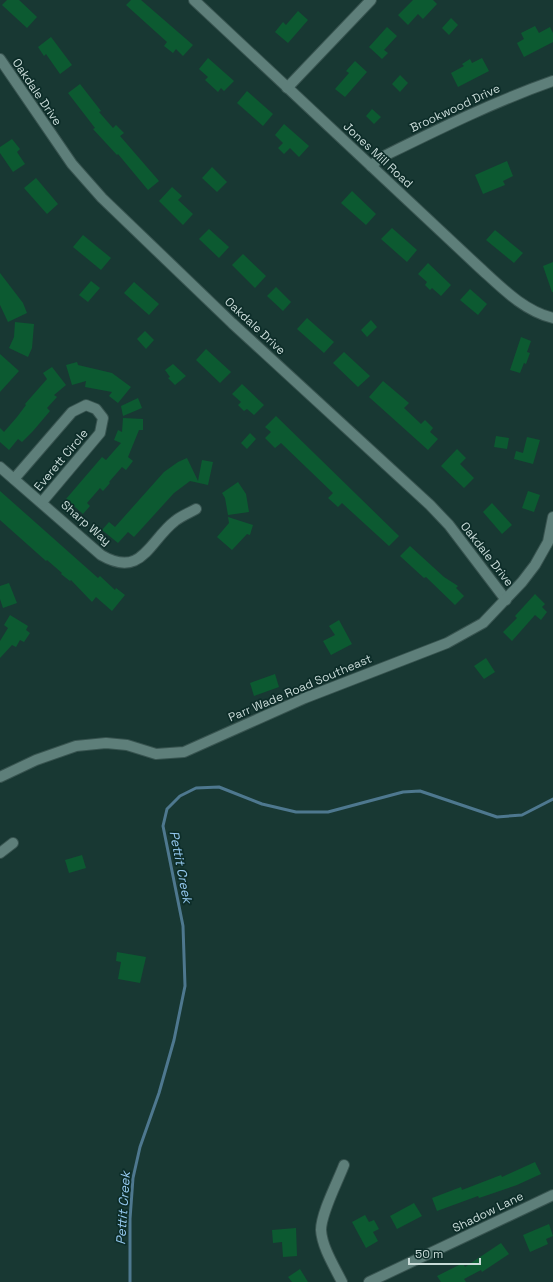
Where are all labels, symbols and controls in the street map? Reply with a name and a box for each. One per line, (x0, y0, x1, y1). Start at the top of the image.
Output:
street label: Oakdale Drive (9, 55, 65, 129)
street label: Brookwood Drive (407, 80, 503, 136)
street label: Jones Mill Road (340, 119, 416, 191)
street label: Oakdale Drive (221, 294, 289, 358)
street label: Everett Circle (30, 426, 92, 494)
street label: Sharp Way (58, 497, 114, 549)
street label: Oakdale Drive (457, 519, 517, 589)
street label: Parr Wade Road Southeast (226, 651, 374, 725)
water label: Pettit Creek (166, 829, 197, 907)
water label: Pettit Creek (112, 1169, 134, 1245)
street label: Shadow Lane (450, 1188, 526, 1236)
scale bar (409, 1240, 480, 1266)
text: 50 m (415, 1246, 443, 1262)

